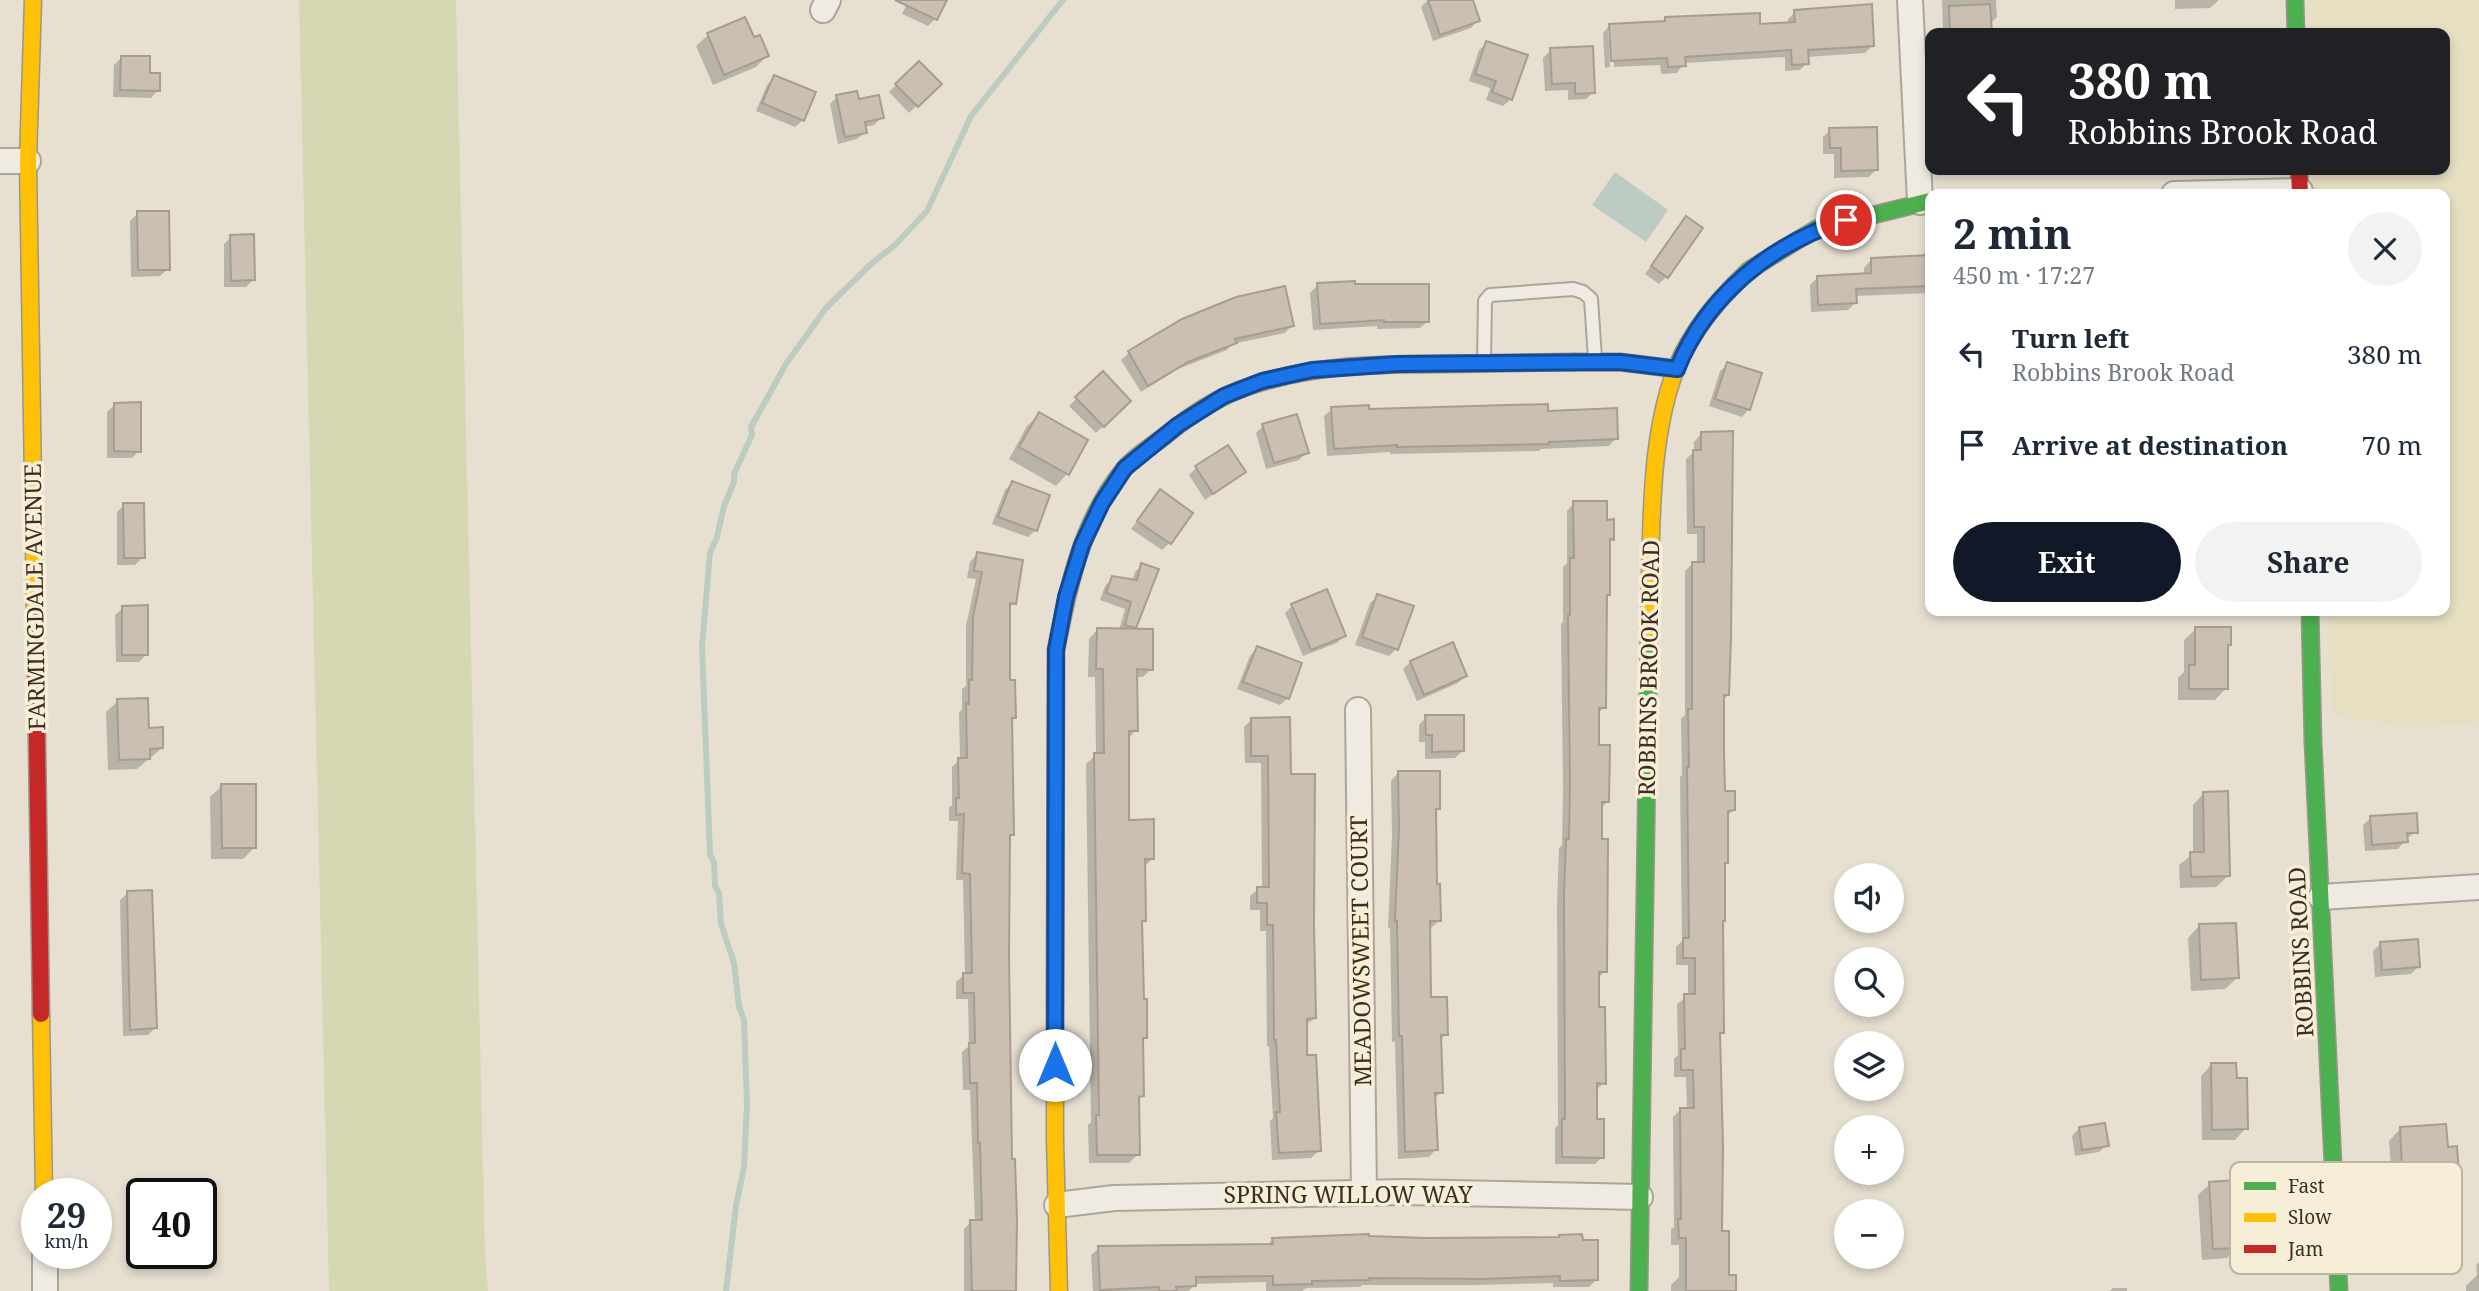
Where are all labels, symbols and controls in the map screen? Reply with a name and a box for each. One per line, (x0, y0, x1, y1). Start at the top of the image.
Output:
text: 380 m (2068, 47, 2212, 113)
icon: left (1953, 56, 2044, 147)
text: Robbins Brook Road (2068, 110, 2377, 153)
pin (1816, 190, 1876, 250)
icon: arrive (1827, 201, 1865, 239)
text: 2 min (1953, 204, 2072, 261)
button: close (2348, 212, 2422, 286)
text: 450 m · 17:27 (1953, 259, 2095, 291)
text: Turn left (2012, 320, 2129, 356)
icon: left (1953, 335, 1991, 373)
text: 380 m (2347, 336, 2422, 372)
text: Robbins Brook Road (2012, 356, 2234, 388)
icon: arrive (1953, 426, 1991, 464)
text: Arrive at destination (2012, 427, 2288, 463)
text: 70 m (2362, 427, 2422, 463)
street label: FARMINGDALE AVENUE (16, 463, 52, 731)
button: Exit (1953, 522, 2181, 602)
button: Share (2195, 522, 2422, 602)
street label: ROBBINS BROOK ROAD (1630, 540, 1666, 796)
street label: MEADOWSWEET COURT (1342, 815, 1378, 1087)
map controls (1834, 863, 1904, 1269)
button: sound (1834, 863, 1904, 933)
street label: ROBBINS ROAD (2280, 866, 2320, 1038)
button: search (1834, 947, 1904, 1017)
position arrow (1018, 1028, 1092, 1102)
button: layers (1834, 1031, 1904, 1101)
button: + (1834, 1115, 1904, 1185)
legend (2230, 1162, 2462, 1274)
text: Fast (2288, 1173, 2325, 1199)
speed limit sign: 40 (126, 1178, 217, 1269)
street label: SPRING WILLOW WAY (1223, 1178, 1473, 1210)
text: 29 (47, 1191, 86, 1238)
button: − (1834, 1199, 1904, 1269)
text: Slow (2288, 1204, 2332, 1230)
text: km/h (44, 1229, 89, 1253)
text: Jam (2287, 1236, 2323, 1262)

